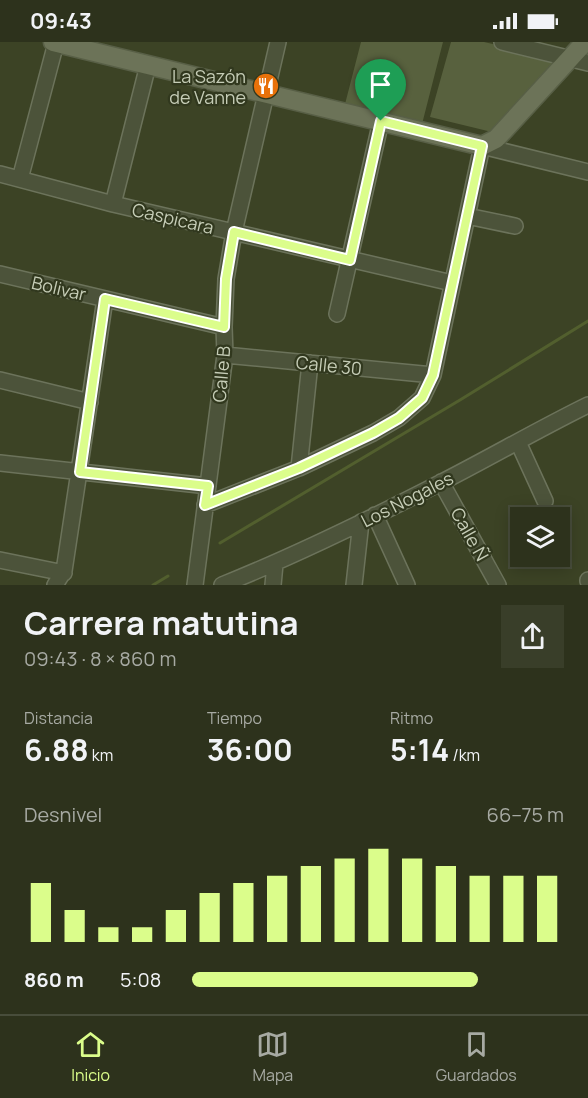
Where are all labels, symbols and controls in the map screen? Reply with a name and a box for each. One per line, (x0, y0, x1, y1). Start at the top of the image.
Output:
text: 09:43 (30, 6, 92, 36)
pin (355, 59, 406, 121)
place label: La Sazón de Vanne (169, 64, 246, 109)
icon: arrive (364, 68, 397, 101)
restaurant icon: La Sazón de Vanne (251, 71, 281, 101)
street label: Caspicara (130, 197, 216, 239)
street label: Bolivar (29, 270, 89, 306)
street label: Calle B (207, 345, 235, 403)
street label: Calle 30 (295, 350, 363, 380)
street label: Los Nogales (357, 465, 457, 533)
street label: Calle Ñ (446, 503, 494, 565)
map controls (510, 507, 570, 567)
button: layers (510, 507, 570, 567)
text: Carrera matutina (24, 600, 298, 645)
button: share (501, 605, 564, 668)
text: 09:43 · 8 × 860 m (24, 645, 177, 672)
text: Distancia (24, 707, 93, 729)
text: Tiempo (207, 707, 262, 729)
text: Ritmo (390, 707, 433, 729)
text: 6.88 (24, 729, 89, 770)
text: 36:00 (207, 729, 293, 770)
text: 5:14 (390, 729, 449, 770)
text: km (89, 744, 113, 766)
text: /km (449, 744, 480, 766)
text: Desnivel (24, 801, 102, 828)
text: 66–75 m (486, 801, 564, 828)
text: 860 m (24, 966, 84, 993)
text: 5:08 (120, 966, 161, 993)
tab: Inicio (71, 1028, 110, 1086)
tab: Mapa (253, 1028, 293, 1086)
tab: Guardados (436, 1028, 517, 1086)

